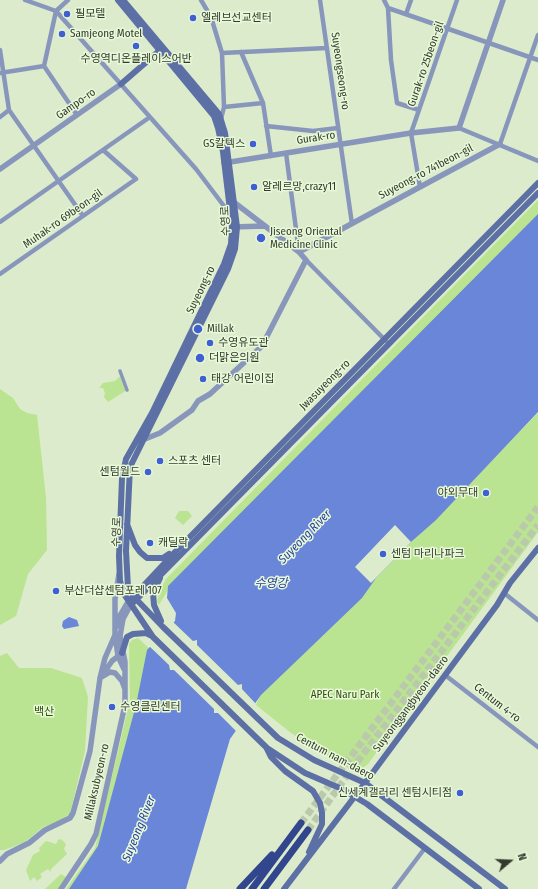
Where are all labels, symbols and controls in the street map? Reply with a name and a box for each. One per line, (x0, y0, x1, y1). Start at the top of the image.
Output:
place label: 필모텔 (75, 7, 105, 21)
marker: 필모텔 (62, 9, 72, 19)
place label: 엘레브선교센터 (201, 11, 272, 25)
marker: 엘레브선교센터 (188, 13, 198, 23)
street label: Gurak-ro 25beon-gil (405, 20, 447, 108)
place label: Samjeong Motel (70, 27, 142, 41)
marker: Samjeong Motel (57, 29, 67, 39)
street label: Suyeongseong-ro (328, 31, 352, 111)
marker: 수영역디온플레이스어반 (131, 41, 141, 51)
place label: 수영역디온플레이스어반 (80, 52, 192, 66)
street label: Gampo-ro (54, 86, 98, 122)
street label: Gurak-ro (296, 128, 336, 148)
place label: GS칼텍스 (203, 137, 245, 151)
marker: GS칼텍스 (248, 139, 258, 149)
street label: Suyeong-ro 741beon-gil (377, 142, 475, 202)
place label: 알레르망,crazy11 (262, 180, 336, 194)
marker: 알레르망,crazy11 (249, 182, 259, 192)
street label: Muhak-ro 69beon-gil (21, 187, 105, 251)
street label: 수영로 (219, 205, 233, 237)
place label: Jiseong Oriental Medicine Clinic (270, 225, 342, 251)
marker: Jiseong Oriental Medicine Clinic (255, 232, 267, 244)
street label: Suyeong-ro (184, 264, 218, 316)
place label: Millak (207, 322, 234, 336)
marker: Millak (192, 323, 204, 335)
place label: 수영유도관 (218, 336, 269, 350)
marker: 수영유도관 (205, 338, 215, 348)
place label: 더맑은의원 (209, 351, 260, 365)
marker: 더맑은의원 (194, 352, 206, 364)
street label: Jwasuyeong-ro (297, 357, 353, 413)
place label: 태강 어린이집 (211, 372, 274, 386)
marker: 태강 어린이집 (198, 374, 208, 384)
place label: 스포츠 센터 (168, 454, 221, 468)
marker: 스포츠 센터 (155, 456, 165, 466)
place label: 센텀월드 (100, 465, 140, 479)
marker: 센텀월드 (143, 467, 153, 477)
place label: 야외무대 (438, 486, 478, 500)
marker: 야외무대 (481, 488, 491, 498)
water label: Suyeong River (276, 507, 334, 567)
street label: 수영로 (110, 517, 124, 547)
place label: 캐딜락 (158, 536, 188, 550)
marker: 캐딜락 (145, 538, 155, 548)
place label: 센텀 마리나파크 (391, 547, 464, 561)
marker: 센텀 마리나파크 (378, 549, 388, 559)
water label: 수영강 (254, 577, 288, 591)
place label: 부산더샵센텀포레 107 (64, 584, 162, 598)
marker: 부산더샵센텀포레 107 (51, 586, 61, 596)
street label: Suyeonggangbyeon-daero (370, 653, 452, 755)
street label: Centum 4-ro (471, 681, 523, 725)
park label: APEC Naru Park (311, 688, 379, 702)
place label: 수영클린센터 (120, 700, 181, 714)
marker: 수영클린센터 (107, 702, 117, 712)
park label: 백산 (34, 705, 54, 719)
street label: Centum nam-daero (294, 731, 376, 783)
street label: Millaksubyeon-ro (82, 742, 112, 822)
place label: 신세계갤러리 센텀시티점 (338, 786, 452, 800)
marker: 신세계갤러리 센텀시티점 (455, 788, 465, 798)
water label: Suyeong River (119, 794, 159, 864)
north arrow (490, 841, 530, 881)
text: N (515, 852, 529, 862)

